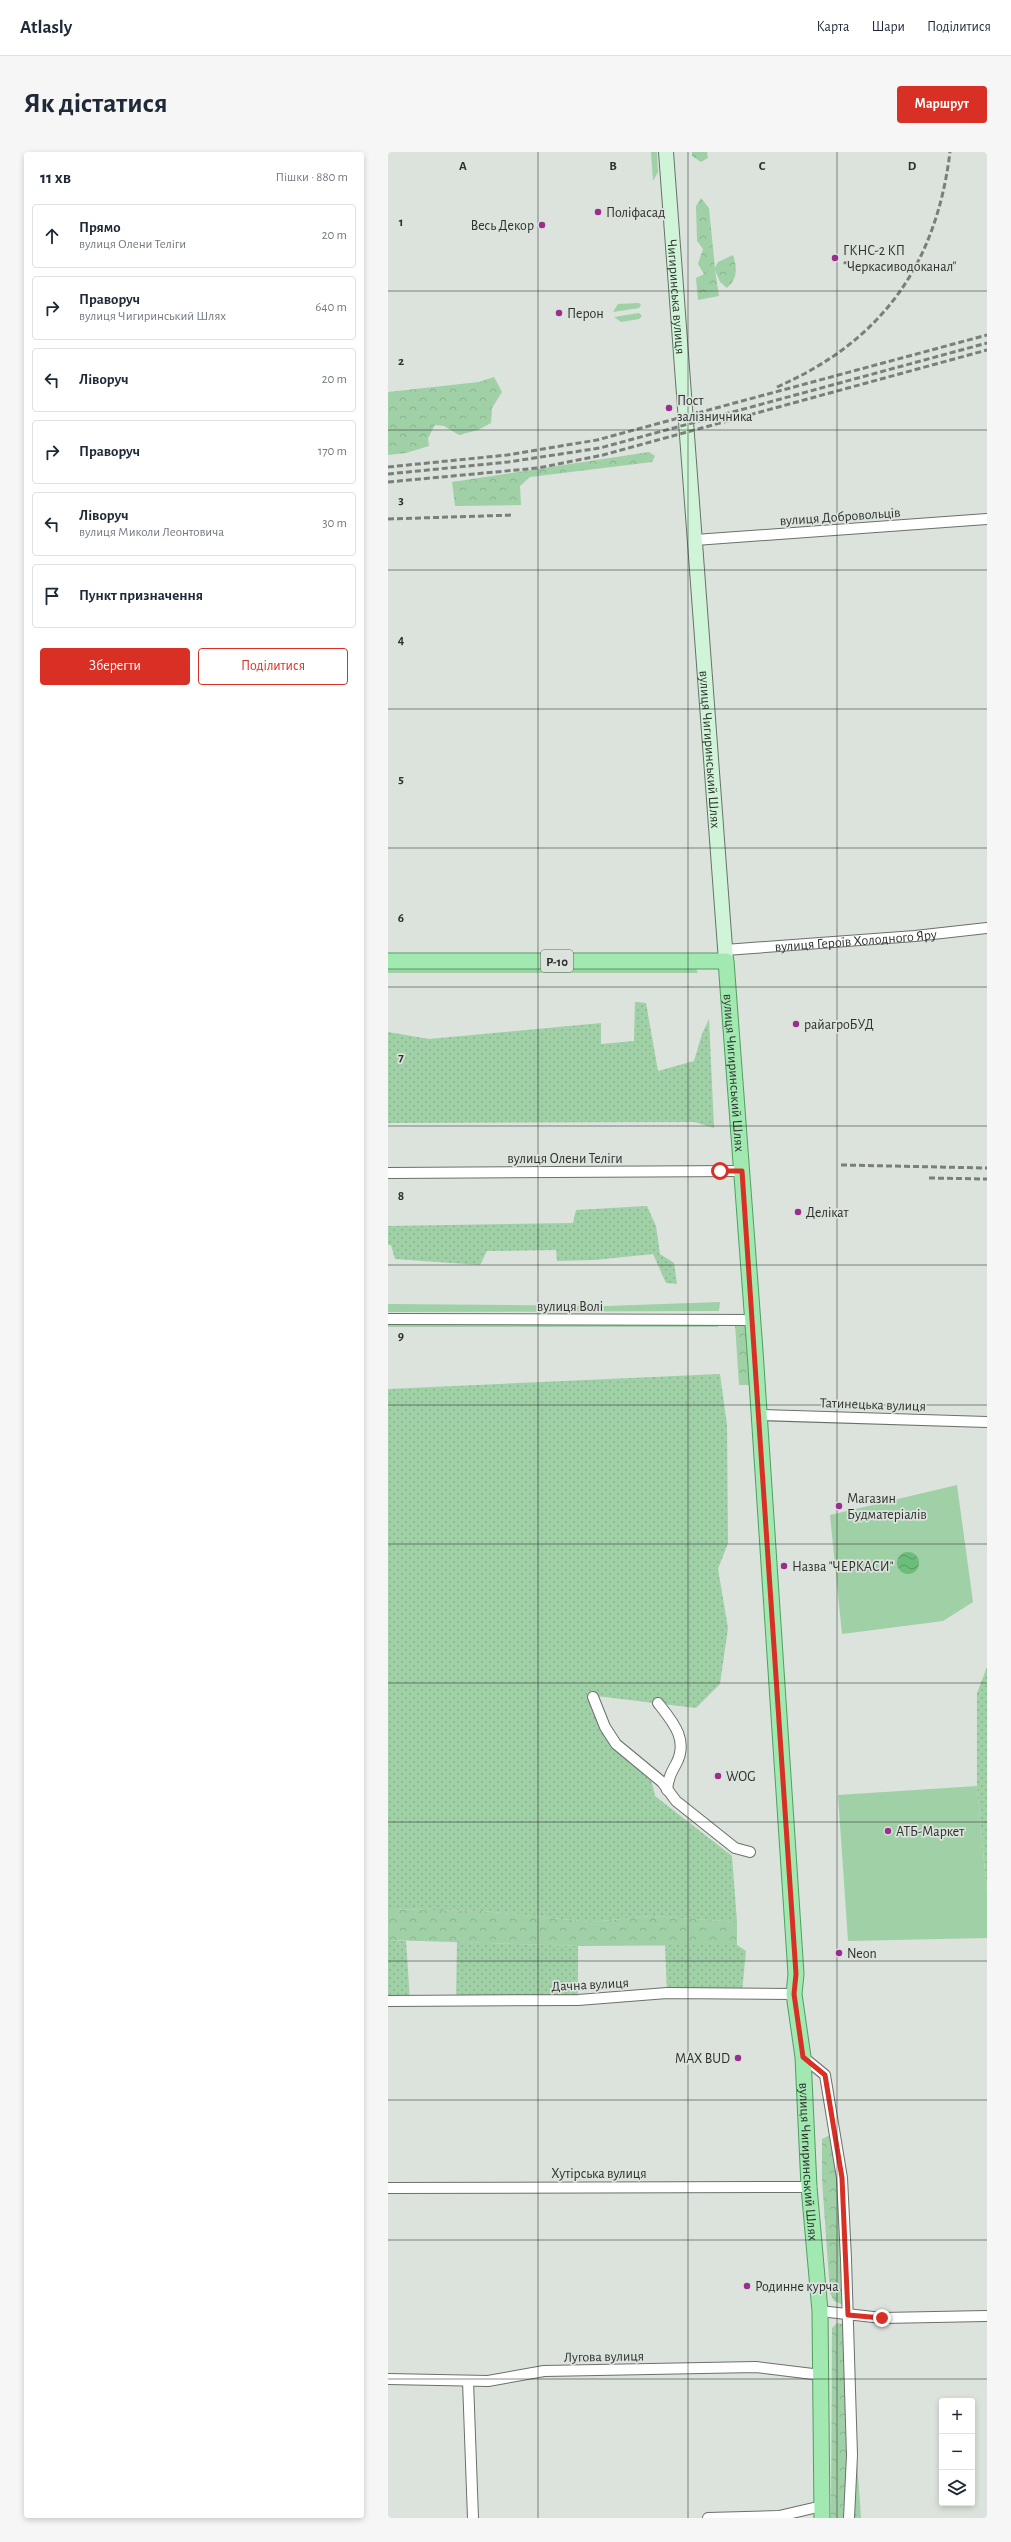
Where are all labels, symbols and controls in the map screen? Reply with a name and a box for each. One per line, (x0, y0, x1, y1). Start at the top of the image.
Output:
text: Atlasly (20, 18, 72, 37)
text: Карта (817, 20, 849, 34)
text: Шари (871, 20, 905, 34)
text: Поділитися (927, 20, 991, 34)
button: Маршрут (897, 86, 987, 123)
text: Як дістатися (24, 90, 168, 118)
text: A (459, 160, 467, 173)
text: B (609, 160, 617, 173)
text: C (759, 160, 766, 173)
text: D (908, 160, 917, 173)
text: 11 хв (40, 169, 71, 186)
text: Пішки · 880 m (276, 171, 348, 184)
place label: Поліфасад (606, 206, 665, 220)
marker: Поліфасад (593, 207, 603, 217)
text: 1 (399, 216, 403, 229)
place label: Весь Декор (470, 219, 534, 233)
text: Прямо (79, 220, 121, 235)
marker: Весь Декор (537, 220, 547, 230)
icon: ahead (41, 225, 63, 247)
text: 20 m (322, 229, 347, 242)
text: вулиця Олени Теліги (79, 238, 186, 251)
street label: Чигиринська вулиця (664, 239, 687, 355)
place label: ГКНС-2 КП "Черкасиводоканал" (843, 244, 956, 274)
marker: ГКНС-2 КП "Черкасиводоканал" (830, 253, 840, 263)
text: Праворуч (79, 292, 140, 307)
icon: right (41, 297, 63, 319)
text: 640 m (315, 301, 347, 314)
place label: Перон (567, 307, 604, 321)
marker: Перон (554, 308, 564, 318)
text: вулиця Чигиринський Шлях (79, 310, 226, 323)
text: 2 (398, 355, 404, 368)
icon: left (41, 369, 63, 391)
text: Ліворуч (79, 372, 129, 387)
text: 20 m (322, 373, 347, 386)
place label: Пост залізничника (677, 394, 753, 424)
marker: Пост залізничника (664, 403, 674, 413)
icon: right (41, 441, 63, 463)
text: Праворуч (79, 444, 140, 459)
text: 170 m (318, 445, 347, 458)
text: 3 (398, 494, 404, 507)
street label: вулиця Добровольців (779, 506, 901, 528)
text: Ліворуч (79, 508, 129, 523)
icon: left (41, 513, 63, 535)
text: 30 m (322, 517, 347, 530)
text: вулиця Миколи Леонтовича (79, 526, 224, 539)
icon: arrive (41, 585, 63, 607)
text: Пункт призначення (79, 588, 203, 603)
text: 4 (398, 634, 405, 647)
button: Зберегти (40, 648, 190, 685)
button: Поділитися (198, 648, 348, 685)
street label: вулиця Чигиринський Шлях (696, 670, 722, 829)
text: 5 (398, 773, 404, 786)
text: 6 (398, 912, 404, 925)
street label: вулиця Героїв Холодного Яру (774, 928, 938, 954)
road number: Р-10 (541, 950, 573, 972)
street label: вулиця Чигиринський Шлях (720, 993, 746, 1152)
place label: райагроБУД (804, 1018, 874, 1032)
marker: райагроБУД (791, 1019, 801, 1029)
text: 7 (398, 1051, 404, 1064)
street label: вулиця Олени Теліги (507, 1152, 623, 1166)
route start (711, 1162, 729, 1180)
text: 8 (398, 1190, 404, 1203)
place label: Делікат (806, 1206, 850, 1220)
marker: Делікат (793, 1207, 803, 1217)
street label: вулиця Волі (537, 1300, 603, 1314)
text: 9 (398, 1330, 404, 1343)
street label: Татинецька вулиця (820, 1396, 926, 1414)
place label: Магазин Будматеріалів (847, 1492, 927, 1522)
marker: Магазин Будматеріалів (834, 1501, 844, 1511)
place label: Назва "ЧЕРКАСИ" (792, 1560, 894, 1574)
marker: Назва "ЧЕРКАСИ" (779, 1561, 789, 1571)
place label: WOG (726, 1770, 756, 1784)
marker: WOG (713, 1771, 723, 1781)
place label: АТБ-Маркет (896, 1825, 965, 1839)
marker: АТБ-Маркет (883, 1826, 893, 1836)
place label: Neon (847, 1947, 877, 1961)
marker: Neon (834, 1948, 844, 1958)
street label: Дачна вулиця (551, 1976, 629, 1994)
place label: MAX BUD (675, 2052, 730, 2066)
marker: MAX BUD (733, 2053, 743, 2063)
street label: вулиця Чигиринський Шлях (796, 2082, 820, 2241)
street label: Хутірська вулиця (551, 2167, 647, 2181)
place label: Родинне курча (755, 2280, 839, 2294)
marker: Родинне курча (742, 2281, 752, 2291)
route end (873, 2309, 891, 2327)
street label: Лугова вулиця (564, 2349, 644, 2365)
map controls (939, 2398, 975, 2506)
button: + (939, 2398, 975, 2434)
button: − (939, 2434, 975, 2470)
button: layers (939, 2470, 975, 2506)

